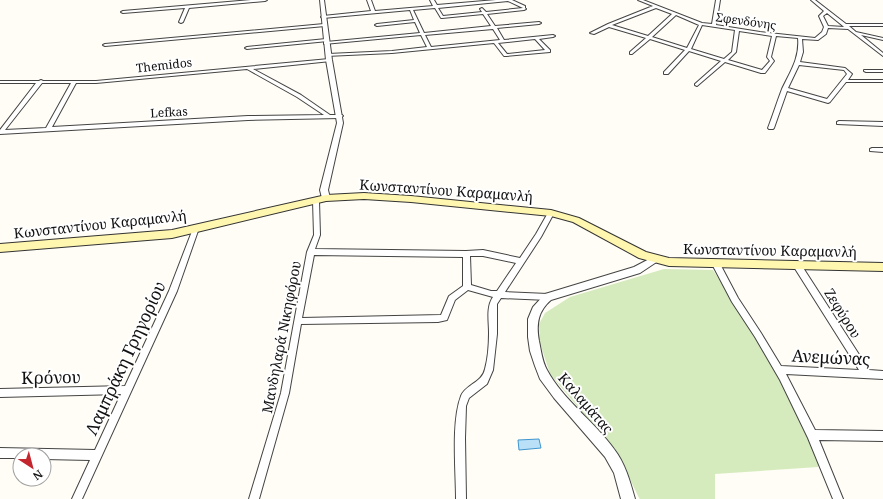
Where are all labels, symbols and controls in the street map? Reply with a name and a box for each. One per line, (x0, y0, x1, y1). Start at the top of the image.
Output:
street label: Σφενδόνης (715, 8, 778, 34)
street label: Themidos (135, 54, 193, 76)
street label: Lefkas (150, 103, 188, 121)
street label: Κωνσταντίνου Καραμανλή (359, 174, 533, 206)
street label: Κωνσταντίνου Καραμανλή (13, 205, 187, 243)
street label: Κωνσταντίνου Καραμανλή (683, 239, 857, 261)
street label: Μανδηλαρά Νικηφόρου (257, 259, 305, 415)
street label: Λαμπράκη Γρηγορίου (79, 277, 171, 439)
street label: Ζεφύρου (820, 285, 866, 341)
street label: Ανεμώνας (791, 343, 871, 371)
street label: Κρόνου (21, 365, 81, 389)
street label: Καλαμάτας (554, 369, 618, 438)
north arrow (12, 447, 52, 487)
text: N (30, 467, 46, 484)

